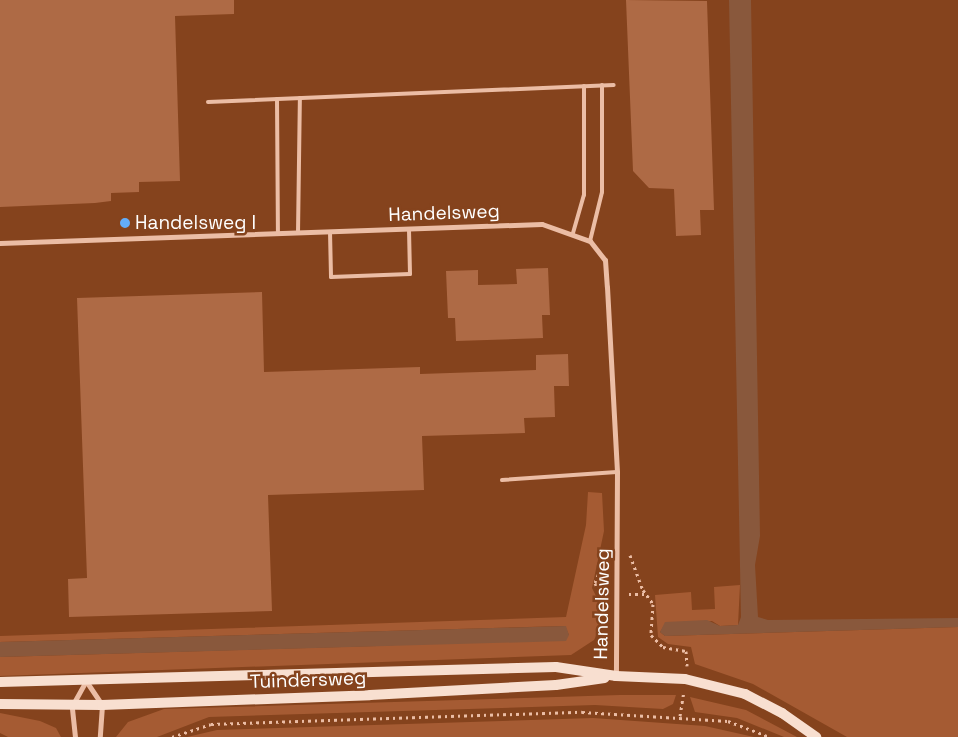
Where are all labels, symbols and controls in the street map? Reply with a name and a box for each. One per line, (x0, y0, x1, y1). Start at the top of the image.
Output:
street label: Handelsweg (388, 200, 500, 226)
place label: Handelsweg I (135, 212, 256, 234)
marker: Handelsweg I (119, 217, 131, 229)
street label: Handelsweg (590, 548, 614, 660)
street label: Tuindersweg (249, 667, 367, 693)

